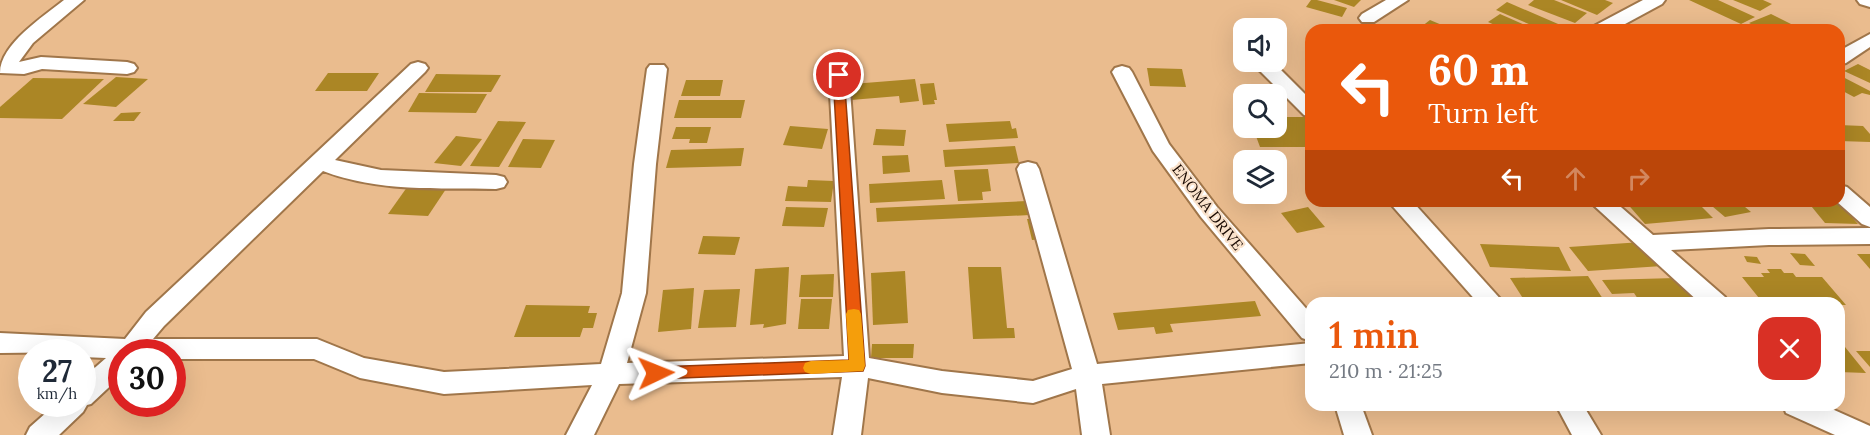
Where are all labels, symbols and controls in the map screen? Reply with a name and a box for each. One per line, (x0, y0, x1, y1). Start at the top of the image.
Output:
map controls (1233, 18, 1287, 204)
button: sound (1233, 18, 1287, 72)
text: 60 m (1428, 43, 1529, 97)
icon: left (1329, 48, 1407, 126)
pin (813, 49, 864, 100)
icon: arrive (822, 58, 855, 91)
button: search (1233, 84, 1287, 138)
text: Turn left (1428, 96, 1538, 130)
button: layers (1233, 150, 1287, 204)
street label: ENOMA DRIVE (1168, 160, 1248, 254)
icon: left (1496, 162, 1529, 195)
icon: ahead (1559, 162, 1592, 195)
icon: right (1622, 162, 1655, 195)
text: 1 min (1329, 312, 1419, 358)
button: close (1758, 317, 1821, 380)
speed limit sign: 30 (108, 339, 186, 417)
position arrow (624, 341, 688, 405)
text: 27 (42, 352, 72, 390)
text: 210 m · 21:25 (1329, 358, 1443, 383)
text: km/h (37, 384, 77, 403)

